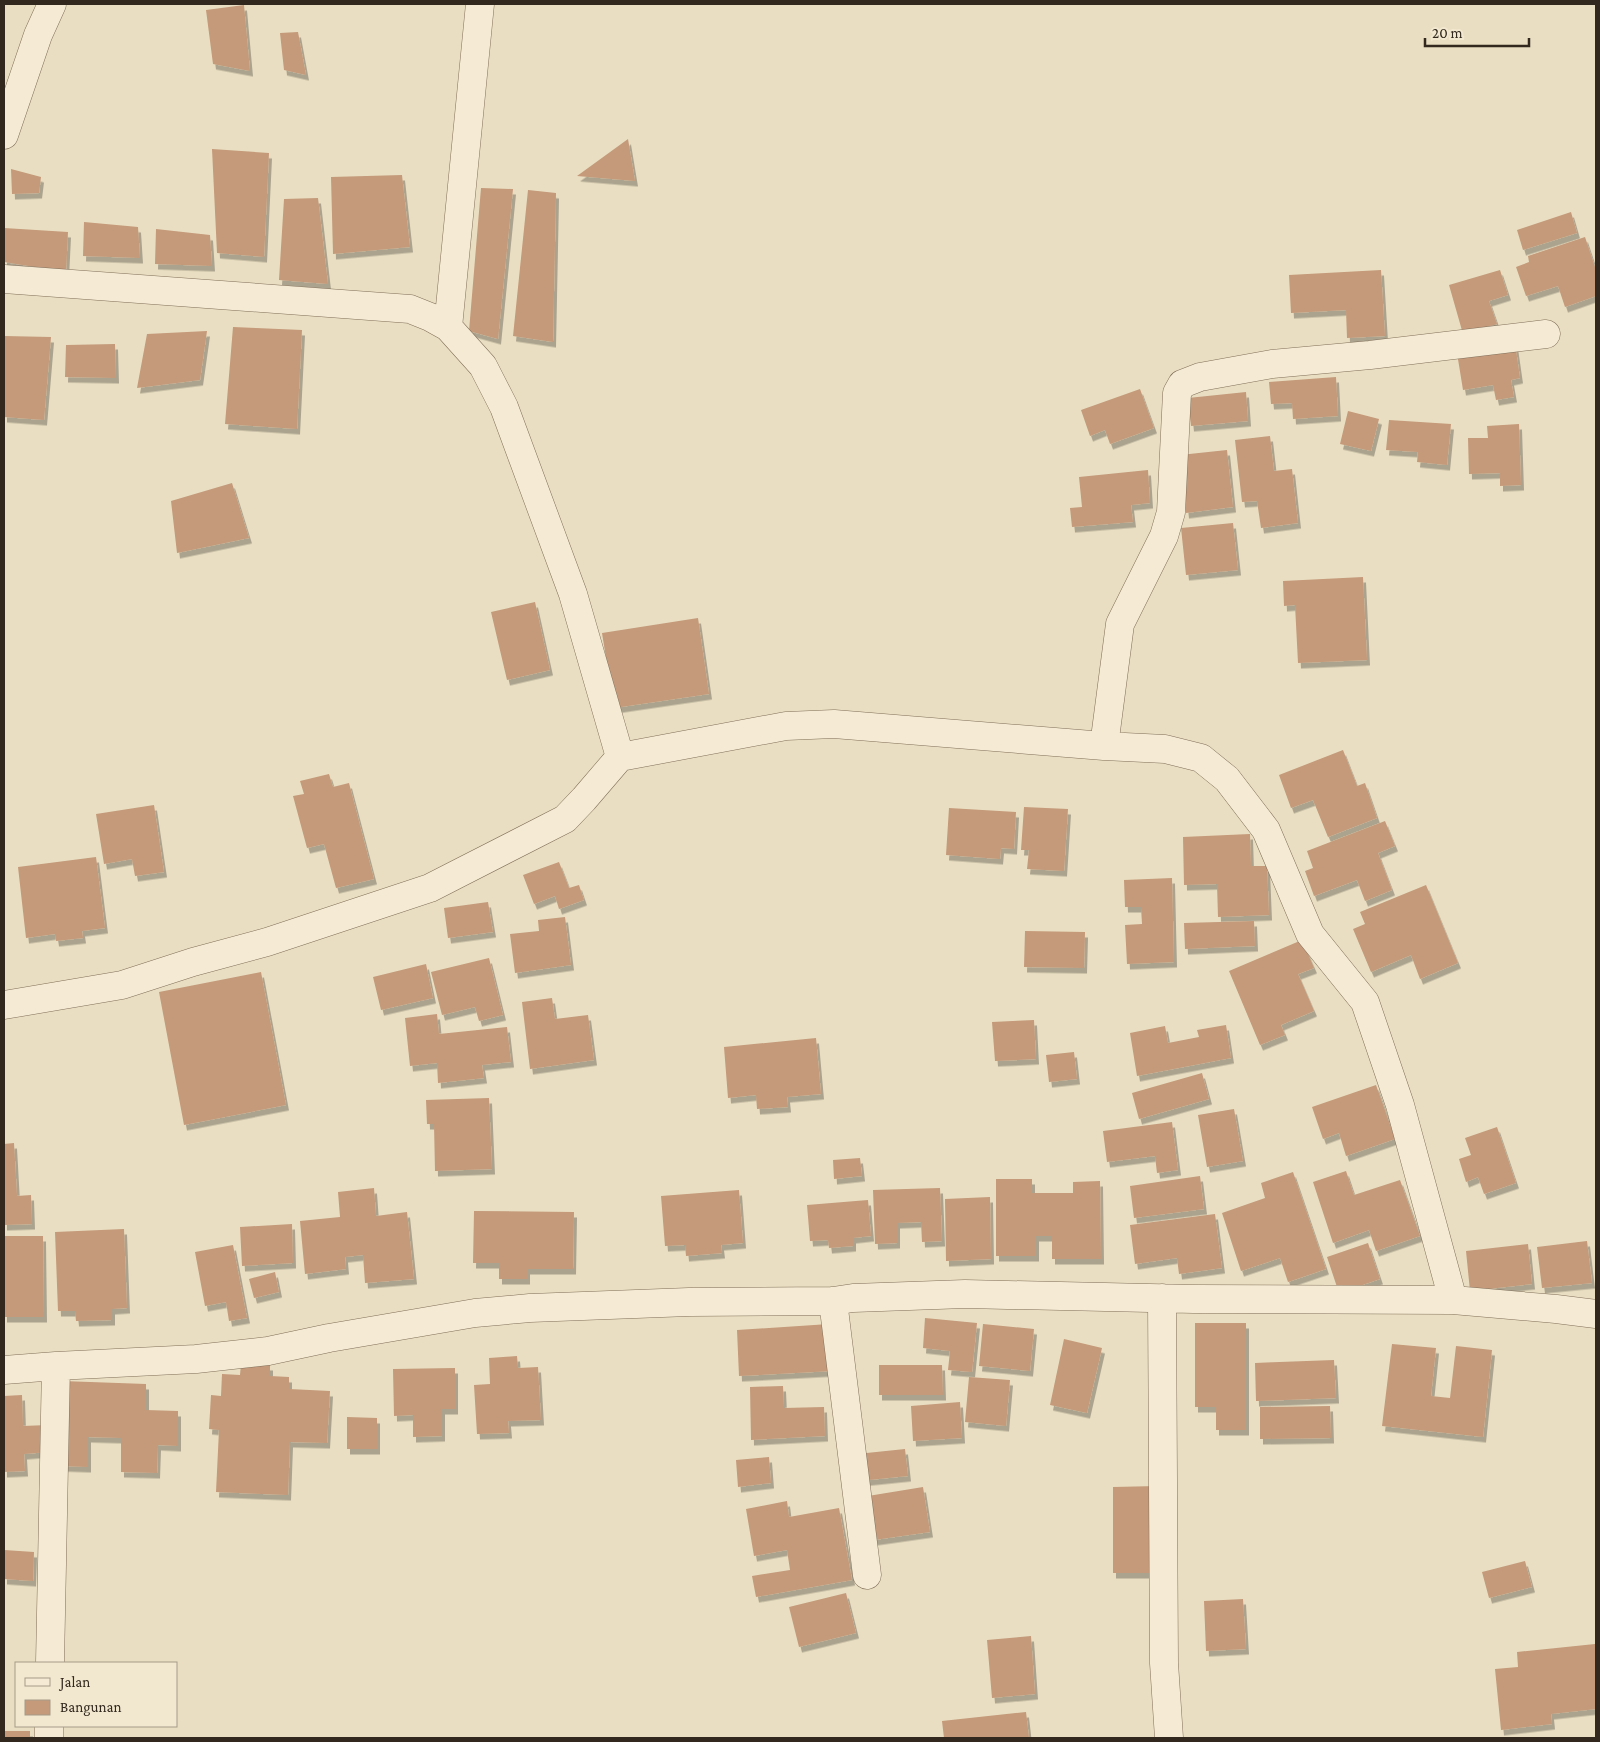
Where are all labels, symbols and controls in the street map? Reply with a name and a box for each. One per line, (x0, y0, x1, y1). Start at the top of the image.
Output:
scale bar (1425, 15, 1529, 47)
text: 20 m (1432, 25, 1463, 41)
legend (15, 1662, 178, 1727)
text: Jalan (58, 1674, 90, 1691)
text: Bangunan (60, 1699, 121, 1716)

